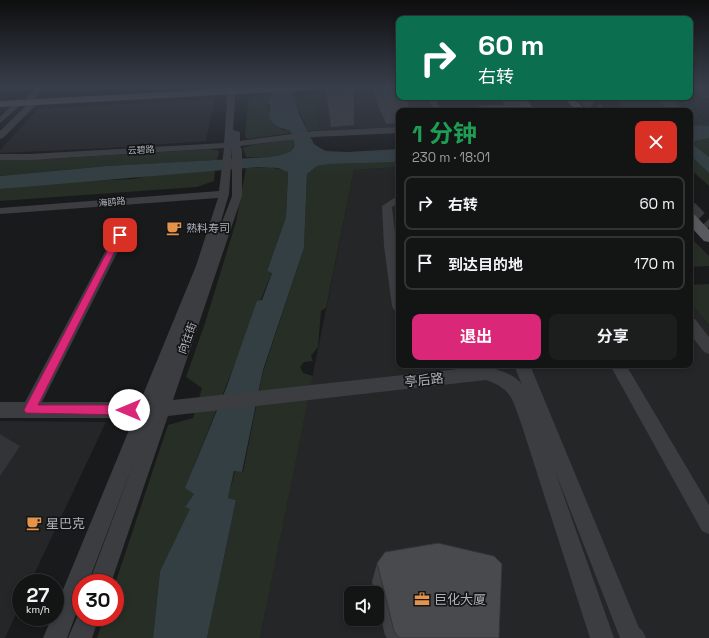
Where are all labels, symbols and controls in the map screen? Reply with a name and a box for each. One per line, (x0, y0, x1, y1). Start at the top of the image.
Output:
text: 60 m (478, 27, 544, 63)
icon: right (412, 32, 464, 84)
text: 右转 (478, 65, 514, 88)
text: 1 分钟 (412, 118, 477, 149)
button: close (635, 121, 677, 163)
street label: 云碧路 (127, 143, 155, 157)
text: 230 m · 18:01 (412, 149, 490, 166)
icon: right (414, 192, 436, 214)
text: 60 m (639, 194, 675, 213)
street label: 海鸥路 (98, 195, 126, 209)
text: 右转 (448, 195, 478, 214)
pin (103, 218, 137, 252)
cafe icon: 熟料寿司 (165, 219, 183, 237)
place label: 熟料寿司 (186, 221, 230, 235)
icon: arrive (109, 224, 131, 246)
icon: arrive (414, 252, 436, 274)
text: 170 m (634, 254, 675, 273)
text: 到达目的地 (448, 255, 523, 274)
button: 退出 (412, 314, 541, 360)
button: 分享 (549, 314, 677, 360)
street label: 向往街 (175, 320, 199, 356)
street label: 亭后路 (404, 370, 444, 390)
position arrow (108, 389, 150, 431)
cafe icon: 星巴克 (25, 514, 43, 532)
place label: 星巴克 (46, 515, 85, 532)
speed limit sign: 30 (72, 574, 124, 626)
text: 27 (27, 582, 49, 608)
map controls (344, 586, 384, 626)
button: sound (344, 586, 384, 626)
office icon: 巨化大厦 (413, 590, 431, 608)
place label: 巨化大厦 (434, 591, 486, 608)
text: km/h (26, 603, 50, 616)

